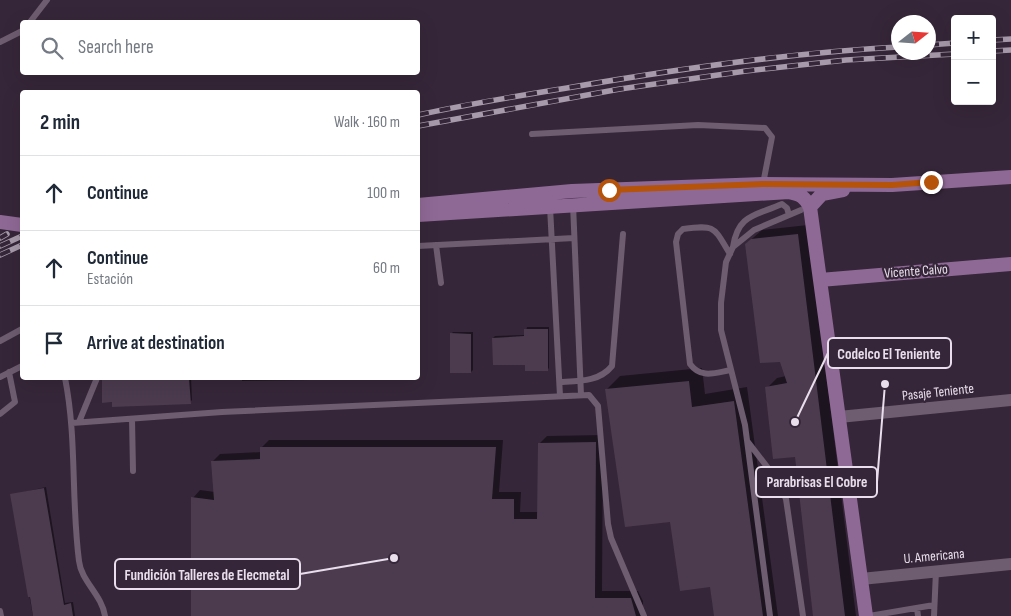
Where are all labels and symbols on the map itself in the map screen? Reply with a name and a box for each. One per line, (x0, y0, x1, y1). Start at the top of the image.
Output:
north arrow (891, 15, 936, 60)
route end (920, 171, 943, 194)
route start (598, 179, 621, 202)
street label: Vicente Calvo (884, 260, 949, 282)
callout: Codelco El Teniente (828, 338, 951, 368)
text: Codelco El Teniente (837, 345, 941, 364)
street label: Pasaje Teniente (901, 380, 975, 404)
callout: Parabrisas El Cobre (756, 467, 877, 497)
text: Parabrisas El Cobre (767, 473, 867, 492)
street label: U. Americana (903, 545, 965, 567)
callout: Fundición Talleres de Elecmetal (115, 559, 300, 589)
text: Fundición Talleres de Elecmetal (124, 566, 290, 585)

